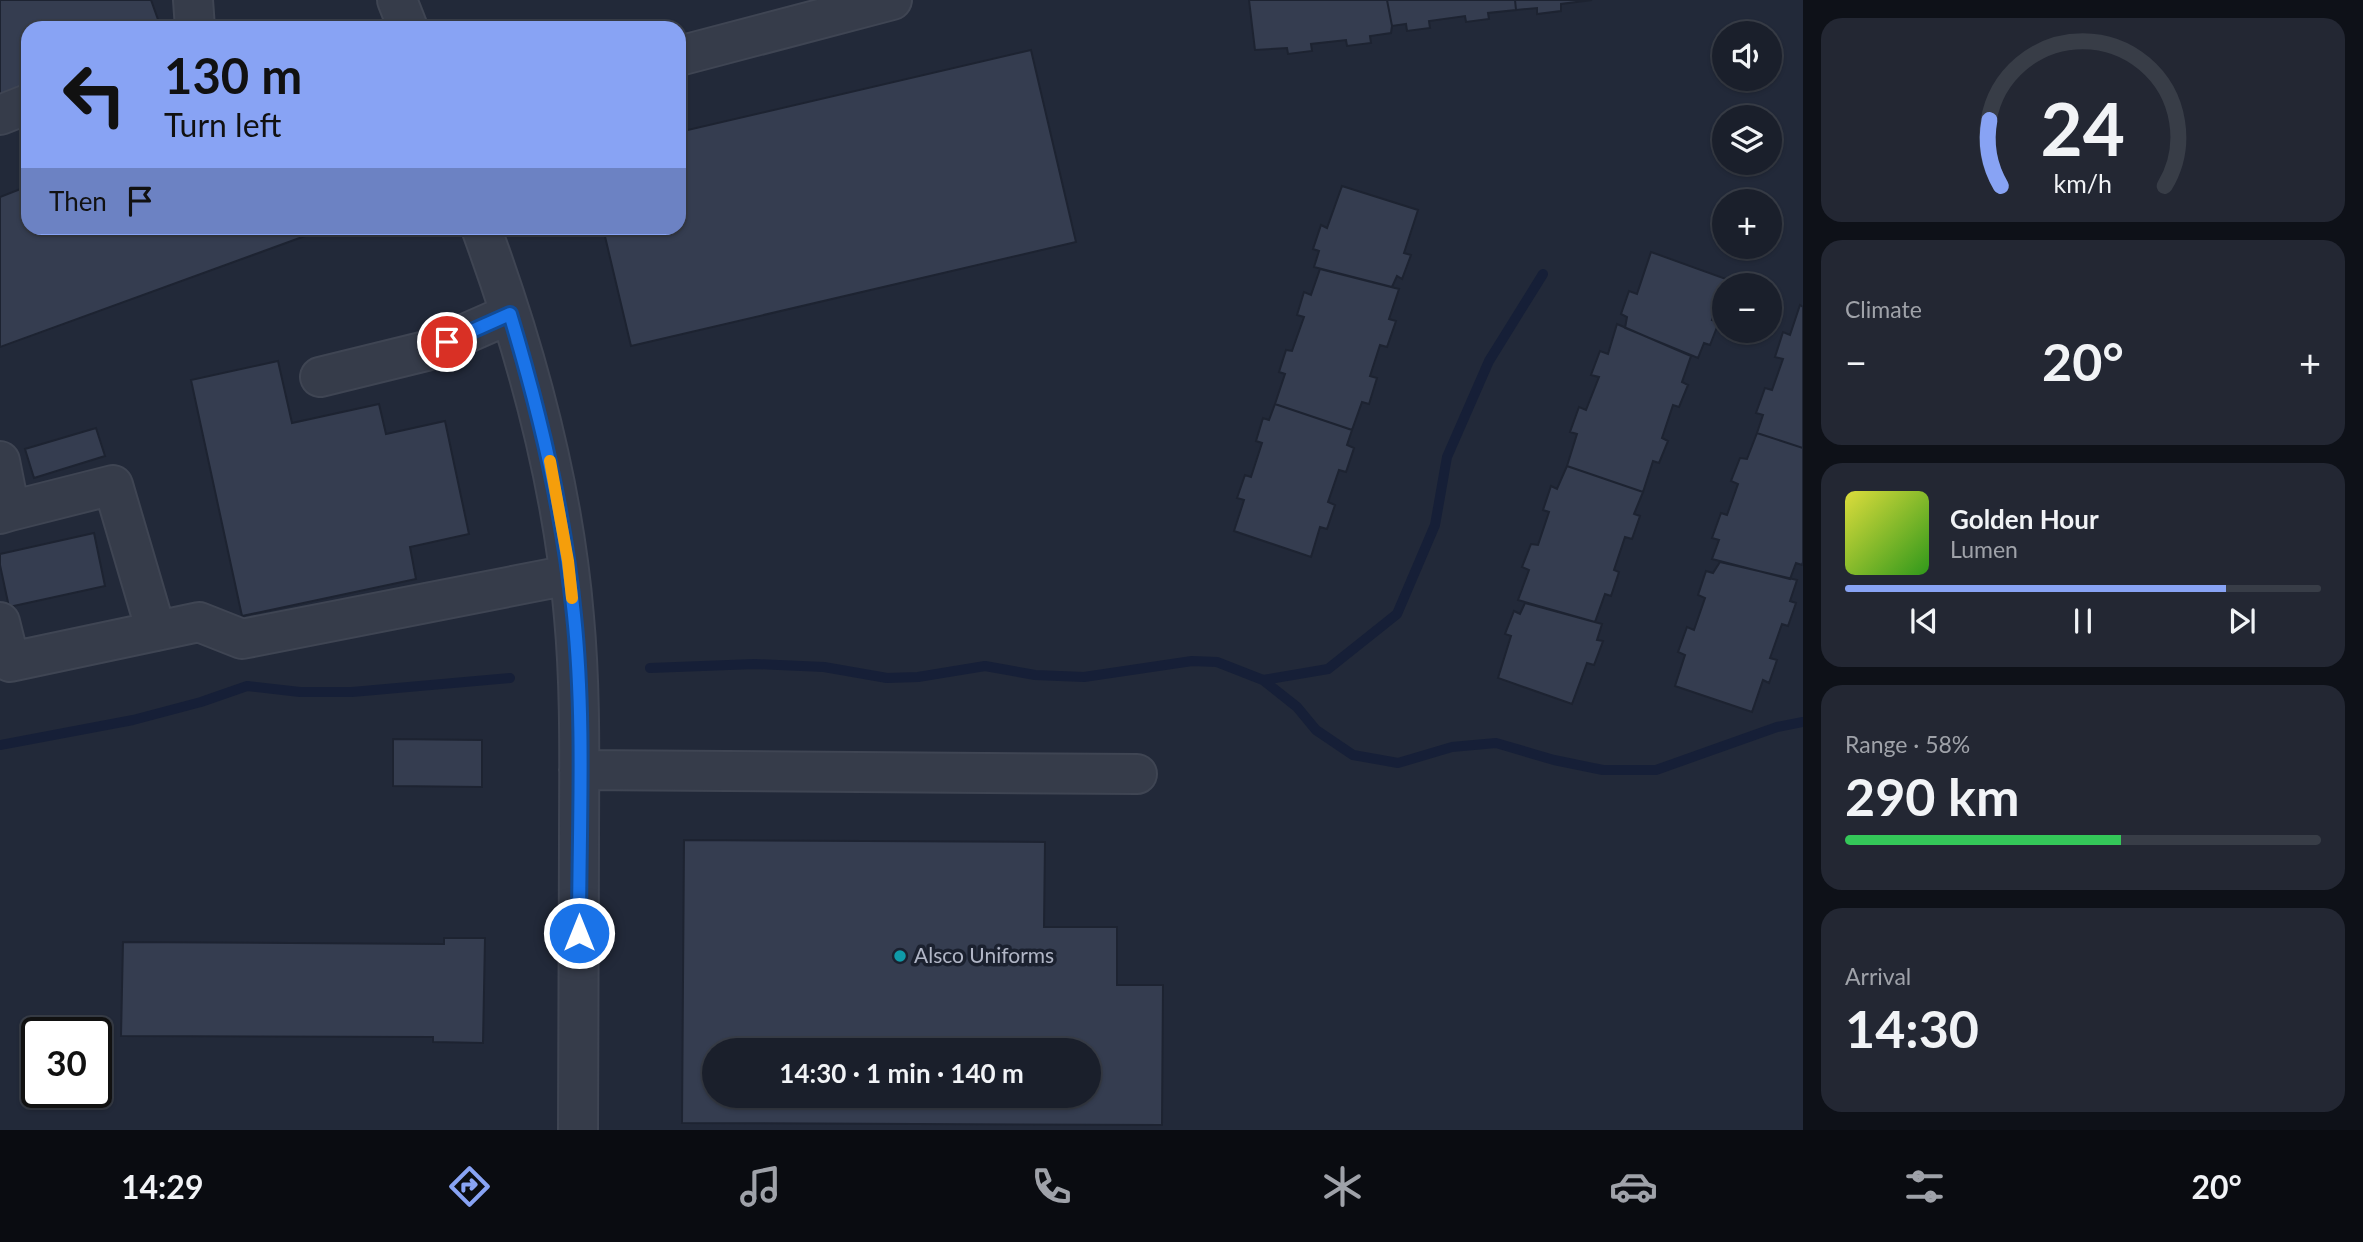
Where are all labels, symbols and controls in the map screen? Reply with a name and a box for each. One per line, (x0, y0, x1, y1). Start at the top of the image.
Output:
map controls (1712, 21, 1782, 343)
button: sound (1712, 21, 1782, 91)
text: 130 m (164, 46, 302, 104)
icon: left (49, 49, 140, 140)
text: 24 (2041, 85, 2125, 173)
text: Turn left (164, 105, 281, 144)
button: layers (1712, 105, 1782, 175)
text: km/h (2054, 168, 2112, 198)
icon: arrive (121, 182, 159, 220)
text: Then (49, 185, 107, 217)
button: + (1712, 189, 1782, 259)
button: − (1712, 273, 1782, 343)
text: Climate (1845, 295, 1922, 323)
pin (417, 312, 477, 372)
icon: arrive (428, 323, 466, 361)
text: 20° (2042, 330, 2124, 392)
text: − (1845, 339, 1867, 385)
text: + (2299, 339, 2321, 385)
text: Golden Hour (1950, 503, 2099, 535)
text: Lumen (1950, 535, 2018, 563)
icon: previous (1905, 602, 1943, 640)
icon: pause (2064, 602, 2102, 640)
icon: next (2223, 602, 2261, 640)
text: Range · 58% (1845, 730, 1970, 758)
text: 290 km (1845, 765, 2019, 827)
position arrow (542, 896, 616, 970)
place label: Alsco Uniforms (914, 942, 1054, 967)
marker: Alsco Uniforms (892, 948, 908, 964)
text: Arrival (1845, 962, 1911, 990)
text: 14:30 (1845, 997, 1979, 1059)
speed limit sign: 30 (21, 1017, 112, 1108)
text: 14:30 · 1 min · 140 m (779, 1057, 1024, 1089)
icon: directions (445, 1162, 494, 1211)
icon: music (736, 1162, 785, 1211)
icon: phone (1027, 1162, 1076, 1211)
icon: climate (1318, 1162, 1367, 1211)
icon: car (1609, 1162, 1658, 1211)
icon: filters (1900, 1162, 1949, 1211)
text: 14:29 (121, 1167, 203, 1206)
text: 20° (2191, 1167, 2242, 1206)

